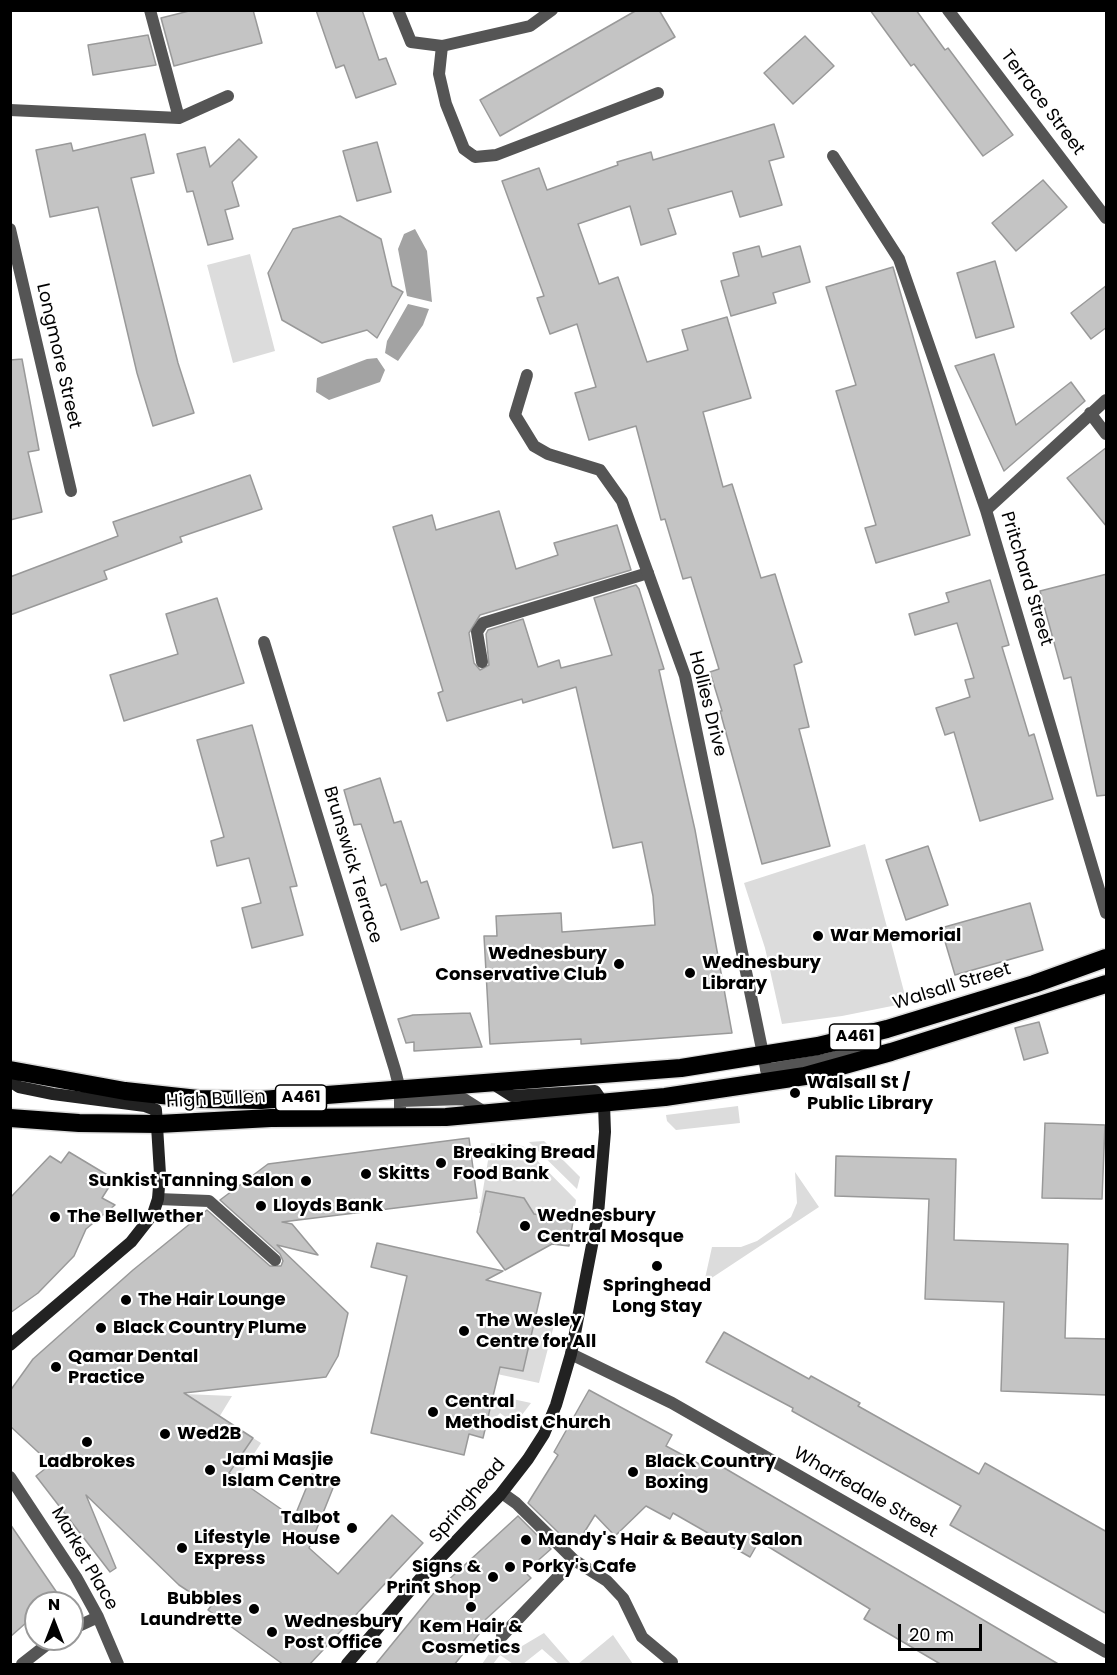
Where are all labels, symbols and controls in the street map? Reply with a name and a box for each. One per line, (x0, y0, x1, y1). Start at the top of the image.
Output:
street label: Terrace Street (995, 46, 1089, 160)
street label: Longmore Street (31, 281, 85, 431)
street label: Pritchard Street (995, 509, 1057, 649)
street label: Hollies Drive (683, 649, 731, 759)
street label: Brunswick Terrace (318, 784, 386, 946)
place label: War Memorial (830, 925, 961, 947)
marker: War Memorial (811, 929, 825, 943)
place label: Wednesbury Conservative Club (435, 943, 607, 986)
place label: Wednesbury Library (702, 952, 821, 994)
marker: Wednesbury Conservative Club (612, 957, 626, 971)
street label: Walsall Street (890, 959, 1014, 1015)
marker: Wednesbury Library (683, 966, 697, 980)
road number: A461 (830, 1024, 880, 1050)
place label: Walsall St / Public Library (807, 1072, 933, 1114)
road number: A461 (276, 1085, 326, 1111)
marker: Walsall St / Public Library (788, 1086, 802, 1100)
street label: High Bullen (166, 1087, 266, 1113)
place label: Breaking Bread Food Bank (453, 1142, 596, 1184)
marker: Breaking Bread Food Bank (434, 1156, 448, 1170)
place label: Skitts (378, 1163, 430, 1185)
marker: Skitts (359, 1167, 373, 1181)
place label: Sunkist Tanning Salon (88, 1170, 294, 1192)
marker: Sunkist Tanning Salon (299, 1174, 313, 1188)
place label: Lloyds Bank (273, 1195, 383, 1217)
marker: Lloyds Bank (254, 1199, 268, 1213)
place label: Wednesbury Central Mosque (537, 1205, 684, 1248)
place label: The Bellwether (67, 1206, 203, 1228)
marker: The Bellwether (48, 1210, 62, 1224)
marker: Wednesbury Central Mosque (518, 1219, 532, 1233)
marker: Springhead Long Stay (650, 1259, 664, 1273)
place label: Springhead Long Stay (603, 1275, 711, 1318)
place label: The Hair Lounge (138, 1289, 286, 1311)
marker: The Hair Lounge (119, 1293, 133, 1307)
place label: The Wesley Centre for All (476, 1310, 596, 1352)
place label: Black Country Plume (113, 1317, 307, 1339)
marker: Black Country Plume (94, 1321, 108, 1335)
marker: The Wesley Centre for All (457, 1324, 471, 1338)
place label: Qamar Dental Practice (68, 1346, 198, 1388)
marker: Qamar Dental Practice (49, 1360, 63, 1374)
place label: Central Methodist Church (445, 1391, 611, 1434)
marker: Central Methodist Church (426, 1405, 440, 1419)
place label: Wed2B (177, 1423, 241, 1445)
marker: Wed2B (158, 1427, 172, 1441)
marker: Ladbrokes (80, 1435, 94, 1449)
street label: Wharfedale Street (789, 1443, 941, 1543)
place label: Jami Masjie Islam Centre (222, 1449, 341, 1492)
place label: Ladbrokes (39, 1451, 135, 1473)
place label: Black Country Boxing (645, 1451, 776, 1494)
street label: Springhead (426, 1454, 510, 1548)
marker: Jami Masjie Islam Centre (203, 1463, 217, 1477)
marker: Black Country Boxing (626, 1465, 640, 1479)
street label: Market Place (46, 1504, 122, 1614)
place label: Talbot House (281, 1507, 340, 1550)
marker: Talbot House (345, 1521, 359, 1535)
place label: Lifestyle Express (194, 1527, 271, 1570)
place label: Mandy's Hair & Beauty Salon (538, 1529, 803, 1551)
marker: Mandy's Hair & Beauty Salon (519, 1533, 533, 1547)
marker: Lifestyle Express (175, 1541, 189, 1555)
place label: Signs & Print Shop (387, 1556, 481, 1598)
place label: Porky's Cafe (522, 1556, 636, 1578)
marker: Porky's Cafe (503, 1560, 517, 1574)
marker: Signs & Print Shop (486, 1570, 500, 1584)
place label: Bubbles Laundrette (140, 1588, 242, 1630)
north arrow (24, 1591, 84, 1651)
text: N (48, 1593, 60, 1616)
marker: Kem Hair & Cosmetics (464, 1600, 478, 1614)
marker: Bubbles Laundrette (247, 1602, 261, 1616)
place label: Wednesbury Post Office (284, 1611, 403, 1654)
scale bar (901, 1612, 985, 1650)
place label: Kem Hair & Cosmetics (419, 1616, 523, 1658)
text: 20 m (909, 1622, 954, 1647)
marker: Wednesbury Post Office (265, 1625, 279, 1639)

